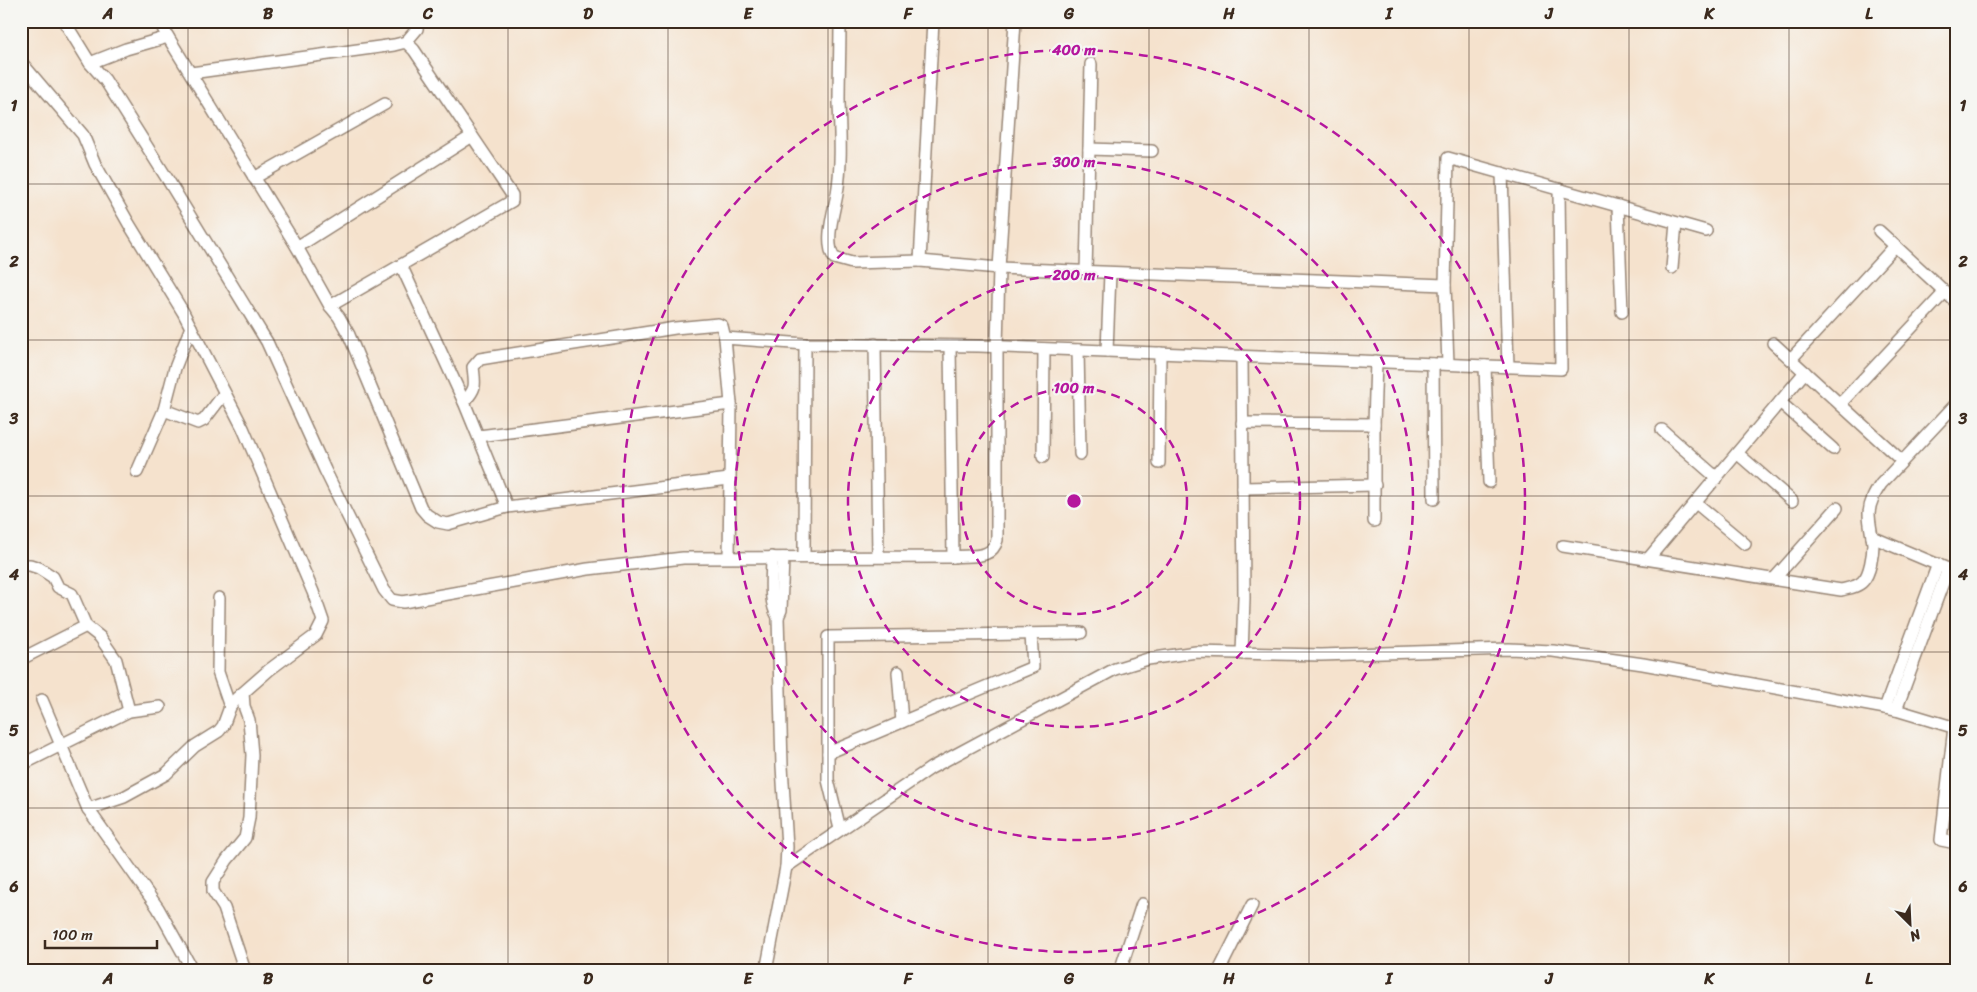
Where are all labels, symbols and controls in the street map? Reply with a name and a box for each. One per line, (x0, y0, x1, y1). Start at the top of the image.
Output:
text: A (102, 0, 113, 28)
text: B (263, 0, 274, 28)
text: C (422, 0, 434, 28)
text: D (583, 0, 593, 28)
text: E (744, 0, 754, 28)
text: F (903, 0, 914, 28)
text: G (1063, 0, 1075, 28)
text: H (1222, 0, 1235, 28)
text: I (1385, 0, 1394, 28)
text: J (1544, 0, 1554, 28)
text: K (1703, 0, 1715, 28)
text: L (1865, 0, 1873, 28)
text: 400 m (1051, 37, 1096, 63)
text: 1 (11, 91, 18, 120)
text: 1 (1960, 91, 1967, 120)
text: 300 m (1052, 149, 1096, 175)
text: 2 (8, 247, 19, 276)
text: 2 (1957, 247, 1968, 276)
text: 200 m (1051, 262, 1096, 288)
text: 100 m (1054, 375, 1095, 401)
text: 3 (9, 404, 19, 433)
text: 3 (1958, 404, 1968, 433)
centre of rings (1065, 492, 1083, 510)
text: 4 (8, 560, 19, 589)
text: 4 (1957, 560, 1968, 589)
text: 5 (9, 716, 19, 745)
text: 5 (1958, 716, 1968, 745)
text: 6 (8, 872, 19, 901)
text: 6 (1957, 872, 1968, 901)
north arrow (1884, 900, 1934, 950)
scale bar (45, 917, 158, 949)
text: 100 m (52, 922, 93, 948)
text: N (1905, 922, 1926, 949)
text: A (102, 964, 113, 992)
text: B (263, 964, 274, 992)
text: C (422, 964, 434, 992)
text: D (583, 964, 593, 992)
text: E (744, 964, 754, 992)
text: F (903, 964, 914, 992)
text: G (1063, 964, 1075, 992)
text: H (1222, 964, 1235, 992)
text: I (1385, 964, 1394, 992)
text: J (1544, 964, 1554, 992)
text: K (1703, 964, 1715, 992)
text: L (1865, 964, 1873, 992)

